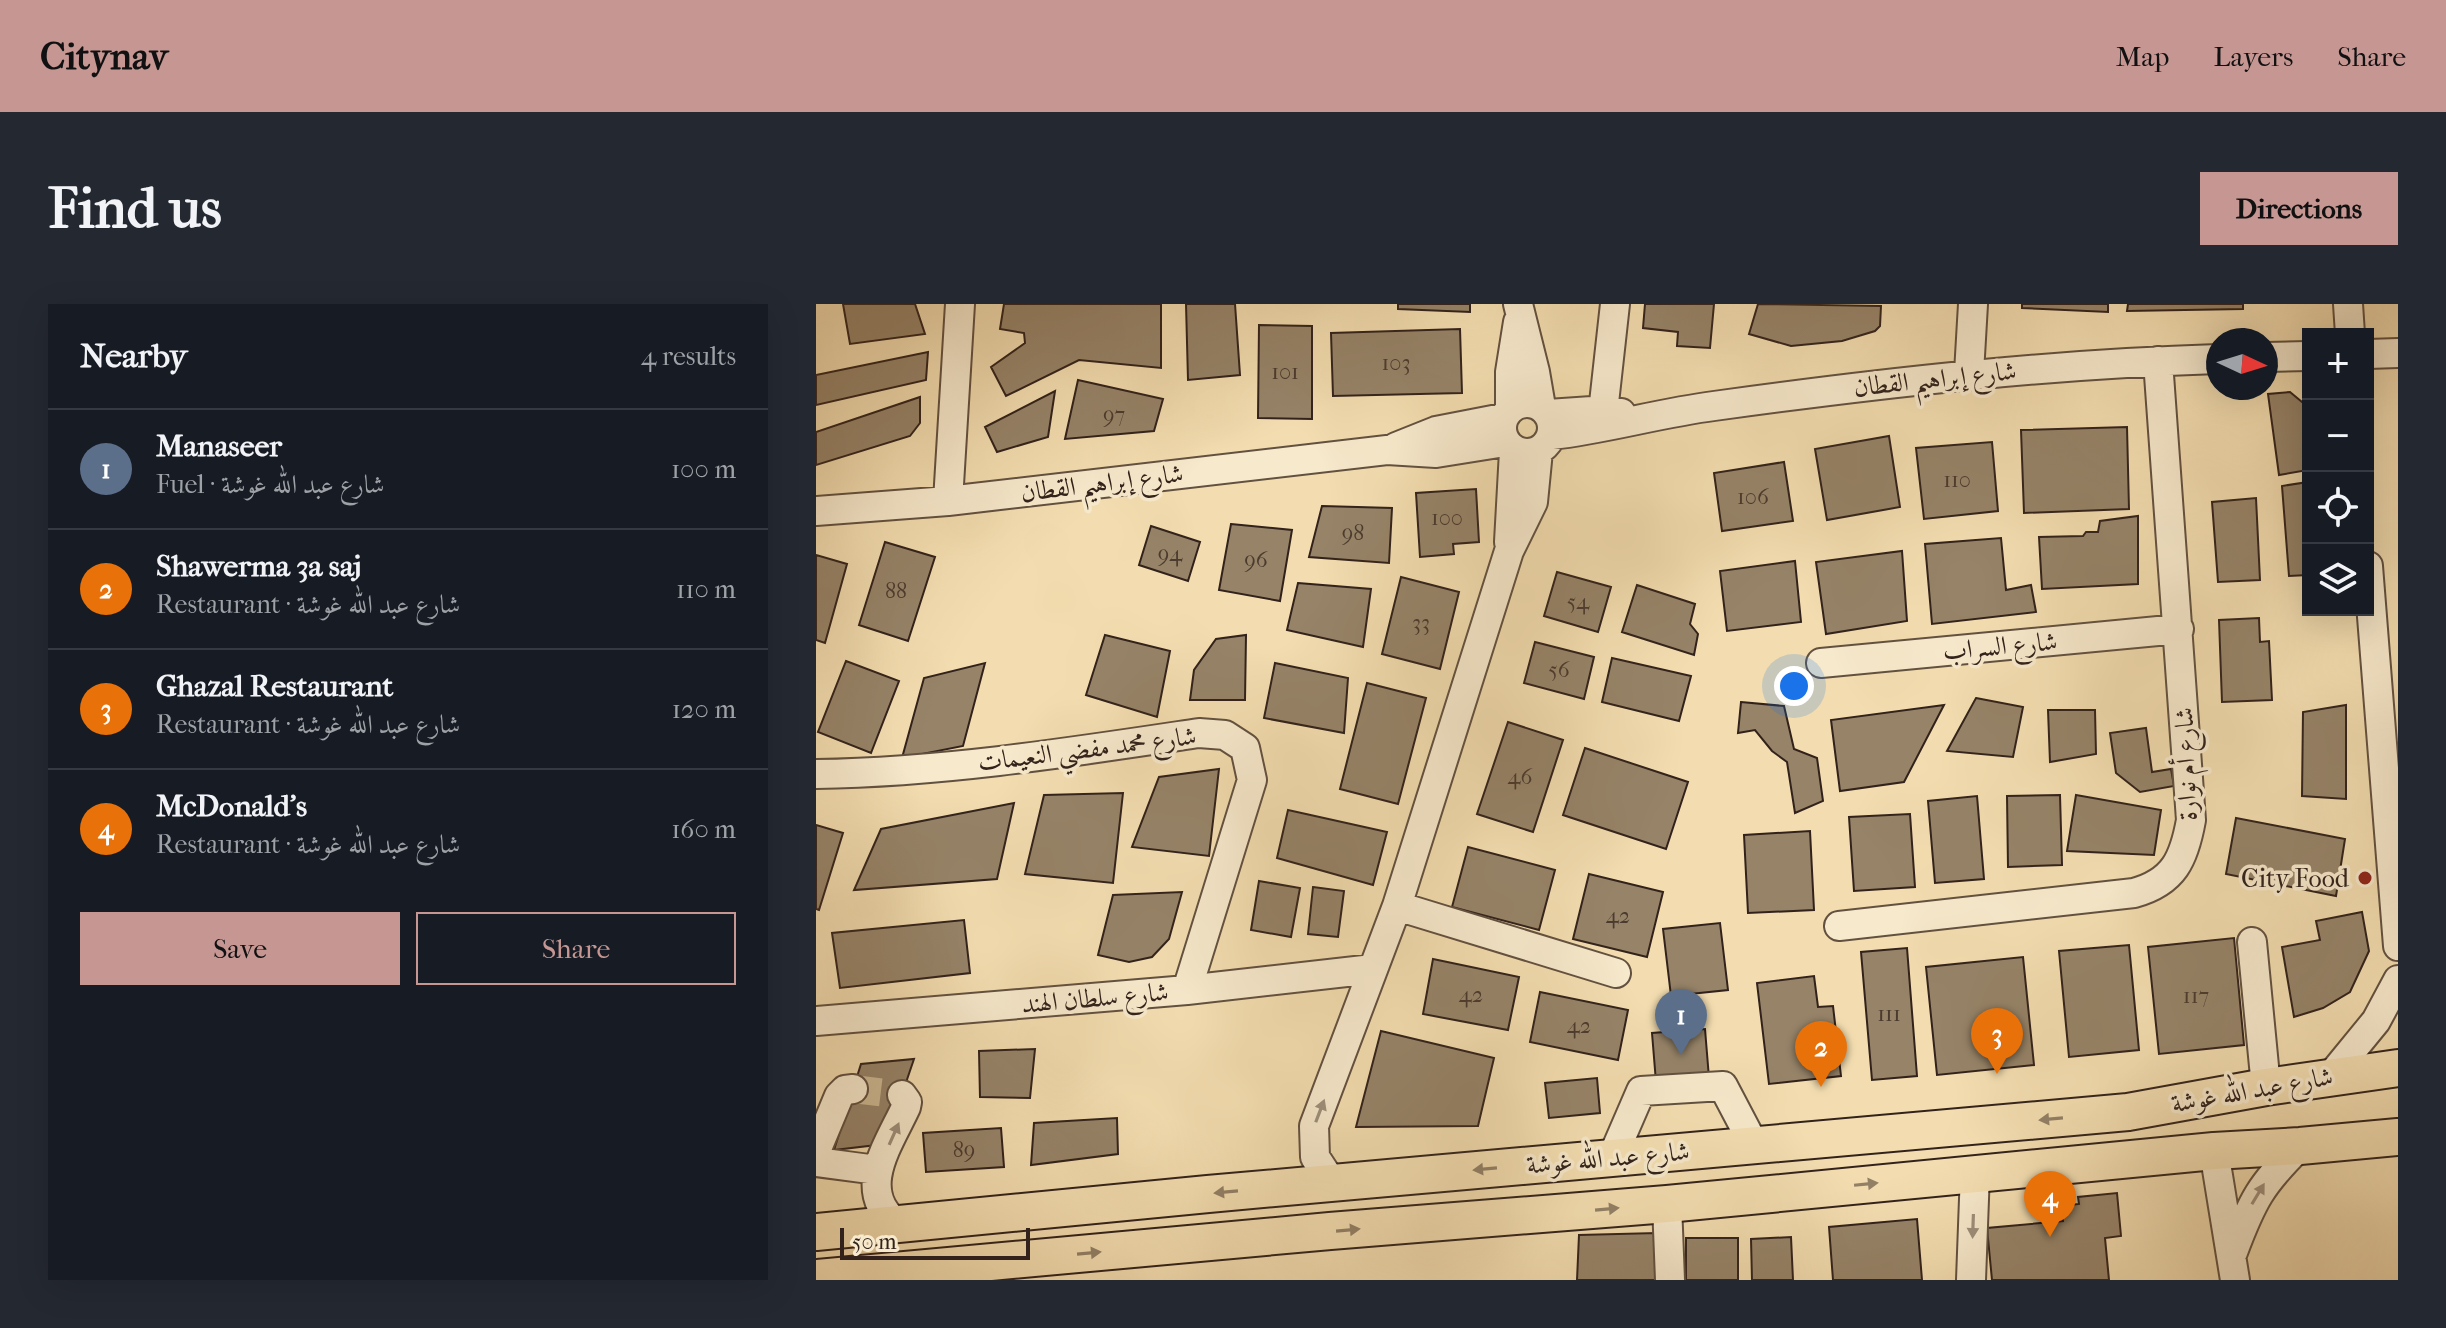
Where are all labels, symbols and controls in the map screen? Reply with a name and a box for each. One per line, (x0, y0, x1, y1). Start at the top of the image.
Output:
text: Citynav (40, 34, 168, 79)
text: Map (2116, 40, 2169, 73)
text: Layers (2213, 40, 2293, 73)
text: Share (2337, 40, 2406, 73)
button: Directions (2200, 172, 2398, 245)
text: Find us (48, 176, 222, 241)
north arrow (2206, 328, 2278, 400)
map controls (2302, 328, 2374, 616)
button: + (2302, 328, 2374, 400)
text: Nearby (80, 336, 187, 376)
text: 4 results (641, 341, 736, 372)
house number: 103 (1382, 350, 1410, 376)
street label: شارع إبراهيم القطان (1852, 355, 2019, 413)
house number: 101 (1271, 359, 1299, 385)
button: − (2302, 400, 2374, 472)
house number: 97 (1103, 402, 1125, 428)
text: Manaseer (156, 429, 282, 464)
text: 1 (101, 454, 111, 485)
text: 100 m (671, 454, 736, 485)
street label: شارع إبراهيم القطان (1019, 458, 1186, 518)
house number: 110 (1943, 467, 1971, 493)
text: Fuel · شارع عبد الله غوشة (156, 469, 385, 500)
button: locate (2302, 472, 2374, 544)
house number: 106 (1737, 484, 1769, 510)
house number: 100 (1431, 505, 1463, 531)
house number: 98 (1342, 520, 1364, 546)
house number: 94 (1158, 541, 1183, 567)
button: layers (2302, 544, 2374, 616)
house number: 96 (1244, 547, 1268, 573)
text: Shawerma 3a saj (156, 549, 361, 584)
text: 2 (99, 574, 113, 605)
text: 110 m (676, 574, 736, 605)
house number: 88 (885, 578, 907, 604)
text: Restaurant · شارع عبد الله غوشة (156, 589, 460, 620)
house number: 54 (1567, 589, 1590, 615)
house number: 33 (1412, 610, 1430, 636)
street label: شارع السراب (1941, 626, 2059, 672)
house number: 56 (1548, 657, 1570, 683)
your location (1774, 666, 1814, 706)
text: Ghazal Restaurant (156, 669, 393, 704)
text: 3 (101, 694, 111, 725)
text: 120 m (672, 694, 736, 725)
street label: شارع أم نوارة (2167, 706, 2210, 821)
text: Restaurant · شارع عبد الله غوشة (156, 709, 460, 740)
street label: شارع محمد مفضي النعيمات (976, 720, 1199, 786)
house number: 46 (1508, 764, 1533, 790)
text: McDonald's (156, 789, 307, 824)
text: 4 (98, 814, 114, 845)
text: 160 m (671, 814, 736, 845)
text: Restaurant · شارع عبد الله غوشة (156, 829, 460, 860)
place label: City Food (2241, 863, 2350, 894)
marker: City Food (2356, 869, 2374, 887)
house number: 42 (1606, 903, 1630, 929)
button: Save (80, 912, 400, 985)
button: Share (416, 912, 736, 985)
street label: شارع سلطان الهند (1020, 976, 1170, 1026)
house number: 42 (1459, 982, 1483, 1008)
house number: 117 (2183, 983, 2209, 1009)
pin: 1 (1655, 989, 1707, 1055)
house number: 111 (1877, 1001, 1901, 1027)
pin: 3 (1971, 1008, 2023, 1074)
house number: 42 (1567, 1013, 1591, 1039)
pin: 2 (1795, 1021, 1847, 1087)
street label: شارع عبد الله غوشة (2168, 1056, 2336, 1125)
one-way arrow (1314, 1099, 1327, 1123)
one-way arrow (2038, 1112, 2063, 1125)
one-way arrow (887, 1122, 900, 1146)
street label: شارع عبد الله غوشة (1525, 1130, 1691, 1187)
house number: 89 (953, 1137, 975, 1163)
one-way arrow (1472, 1163, 1497, 1176)
pin: 4 (2024, 1171, 2076, 1237)
one-way arrow (1854, 1177, 1879, 1190)
one-way arrow (2251, 1183, 2265, 1205)
one-way arrow (1213, 1186, 1238, 1199)
one-way arrow (1595, 1202, 1620, 1215)
one-way arrow (1967, 1214, 1980, 1239)
one-way arrow (1336, 1223, 1361, 1236)
scale bar (840, 1224, 1030, 1260)
text: 50 m (852, 1229, 897, 1255)
one-way arrow (1077, 1246, 1102, 1259)

